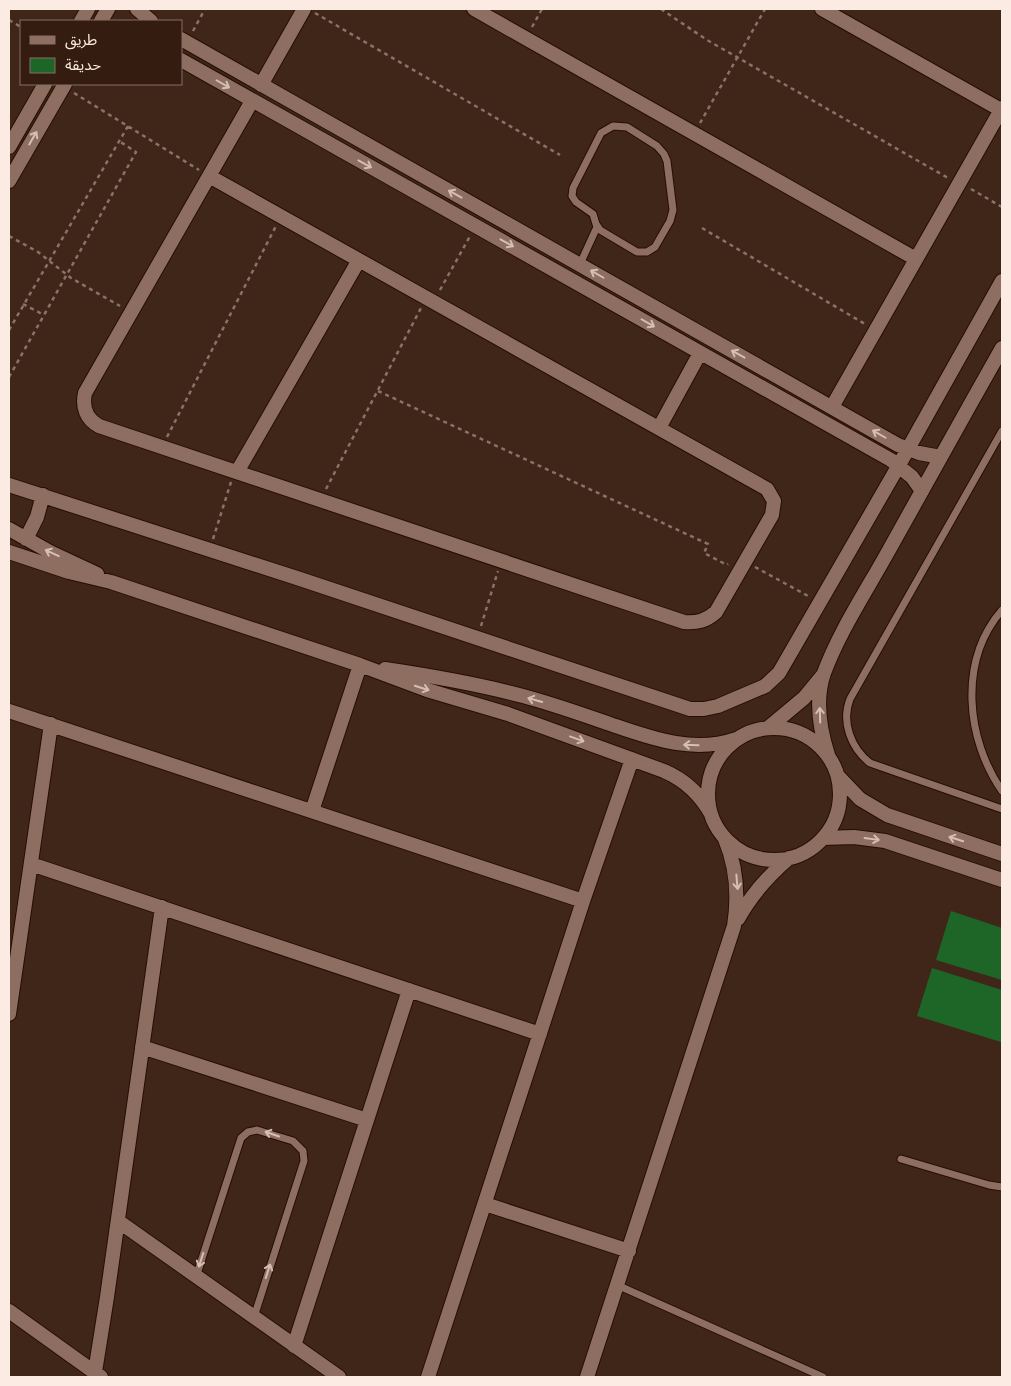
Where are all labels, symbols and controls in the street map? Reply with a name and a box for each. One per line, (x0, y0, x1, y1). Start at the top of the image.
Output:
legend (20, 20, 182, 85)
text: طريق (65, 27, 97, 50)
text: حديقة (65, 52, 101, 75)
one-way arrow (216, 79, 231, 89)
one-way arrow (29, 132, 39, 146)
one-way arrow (357, 160, 372, 169)
one-way arrow (448, 189, 463, 198)
one-way arrow (499, 239, 513, 249)
one-way arrow (589, 269, 604, 279)
one-way arrow (641, 319, 655, 329)
one-way arrow (731, 349, 746, 358)
one-way arrow (873, 429, 887, 439)
one-way arrow (44, 547, 59, 557)
one-way arrow (414, 684, 430, 694)
one-way arrow (528, 694, 544, 704)
one-way arrow (816, 708, 825, 724)
one-way arrow (569, 735, 584, 744)
one-way arrow (683, 740, 699, 749)
one-way arrow (863, 834, 879, 844)
one-way arrow (949, 834, 964, 843)
one-way arrow (732, 874, 741, 890)
one-way arrow (264, 1129, 280, 1138)
one-way arrow (196, 1252, 206, 1268)
one-way arrow (264, 1264, 274, 1280)

